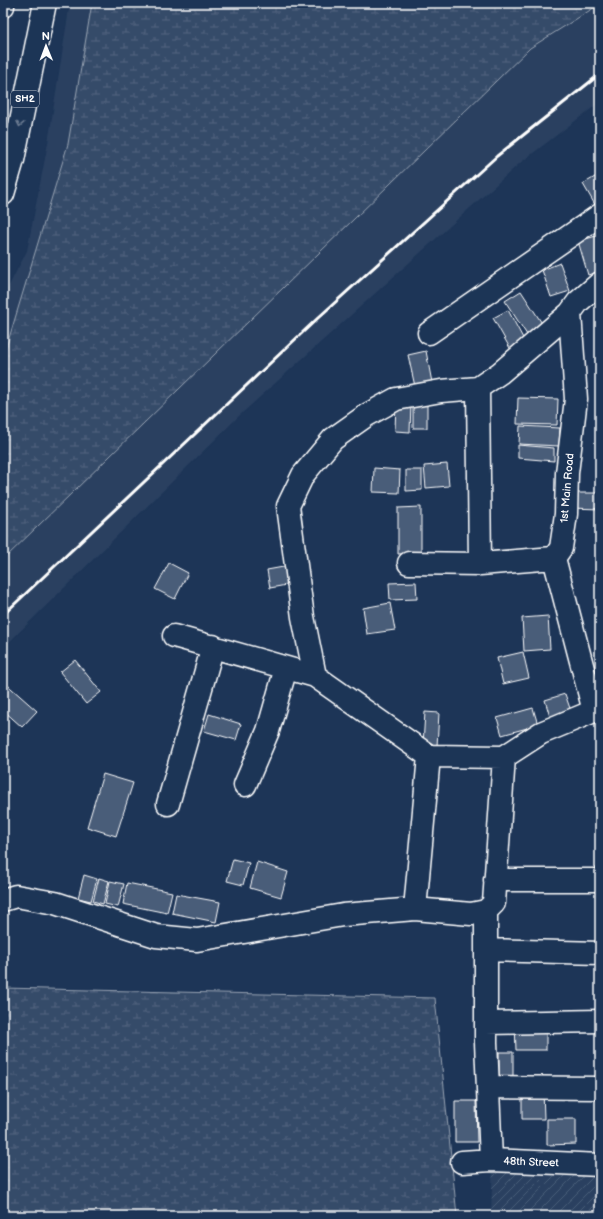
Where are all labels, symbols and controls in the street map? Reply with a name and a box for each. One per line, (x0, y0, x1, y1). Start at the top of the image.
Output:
north arrow (26, 26, 66, 66)
text: N (42, 30, 50, 43)
road number: SH2 (11, 91, 39, 107)
one-way arrow (17, 120, 25, 127)
street label: 1st Main Road (557, 453, 577, 523)
street label: 48th Street (503, 1155, 560, 1169)

